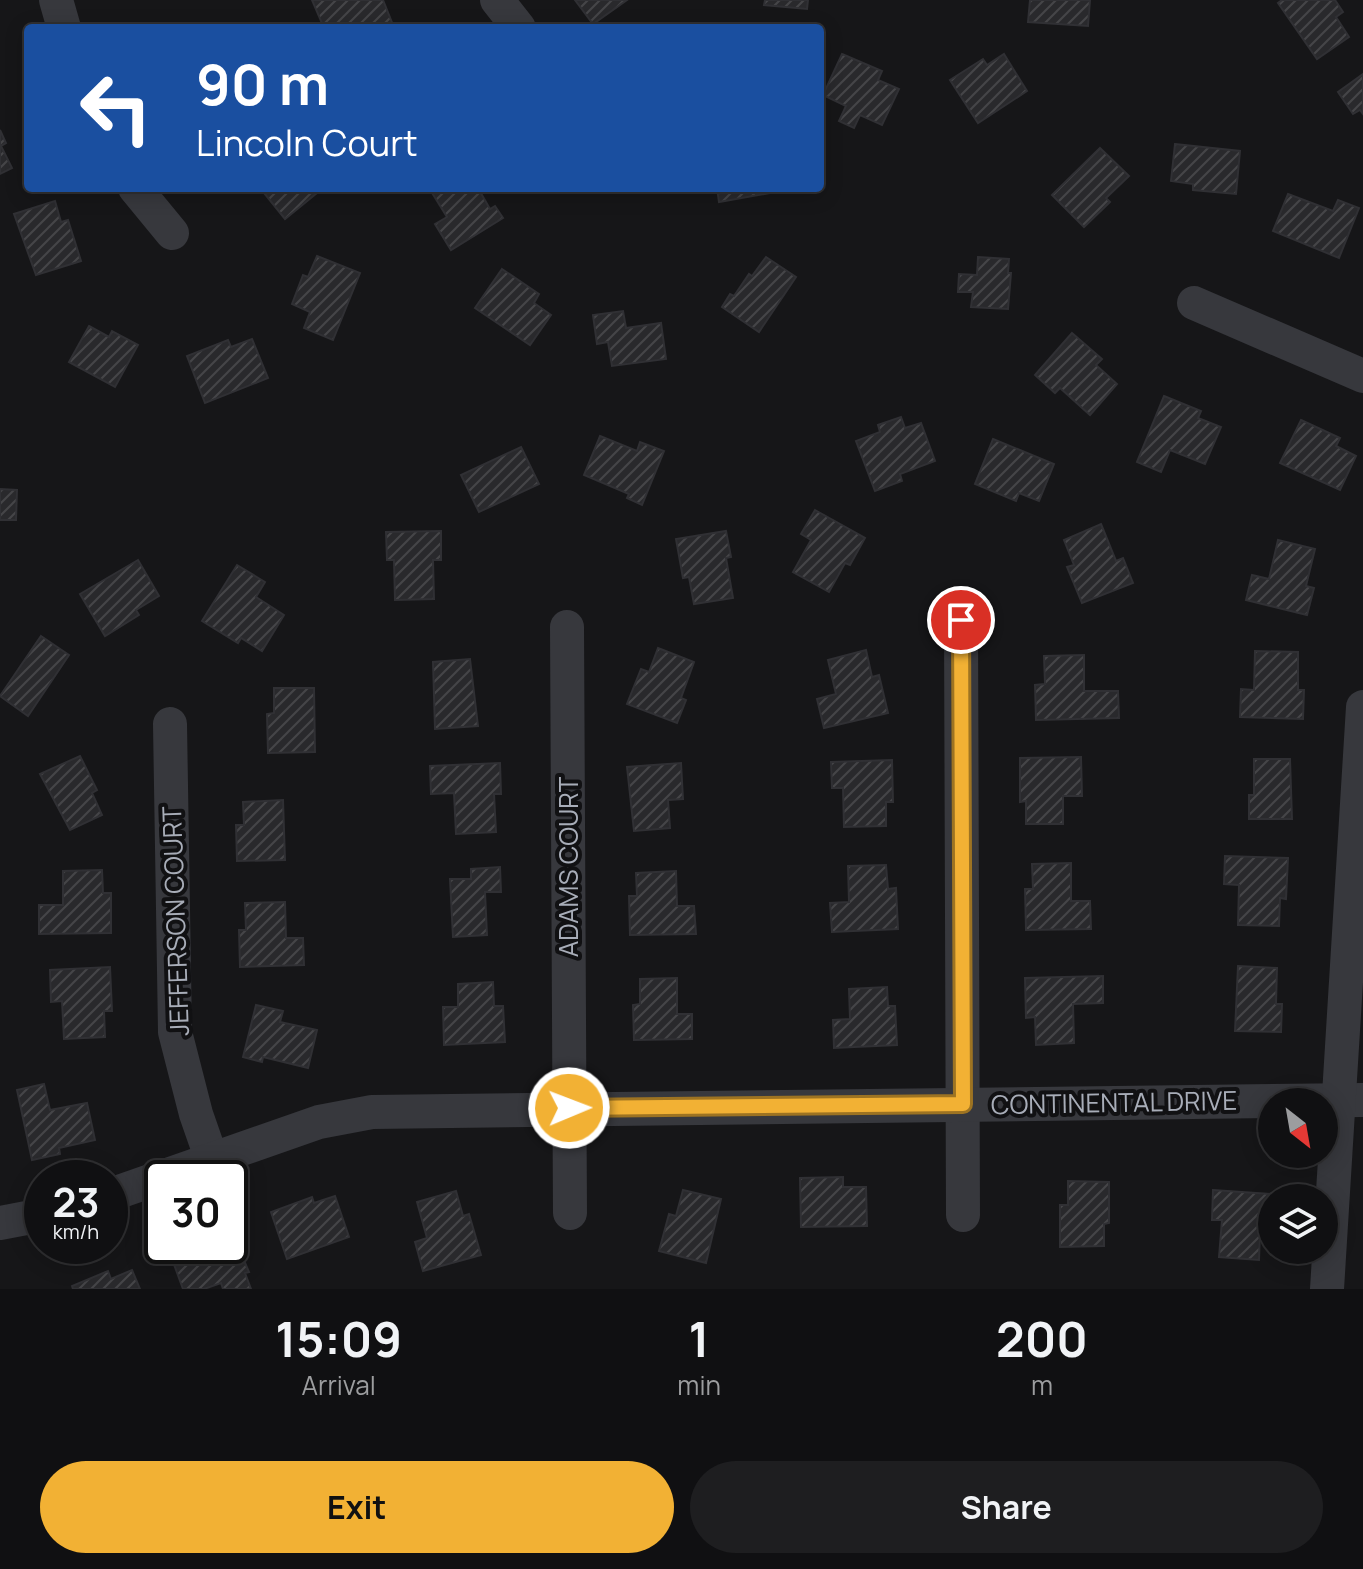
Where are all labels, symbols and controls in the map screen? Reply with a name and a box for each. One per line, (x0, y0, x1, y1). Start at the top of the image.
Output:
text: 90 m (196, 45, 329, 122)
icon: left (64, 56, 168, 160)
text: Lincoln Court (196, 118, 418, 167)
pin (927, 586, 995, 654)
icon: arrive (939, 598, 983, 642)
street label: ADAMS COURT (550, 776, 586, 957)
street label: JEFFERSON COURT (153, 805, 197, 1036)
position arrow (527, 1066, 611, 1150)
street label: CONTINENTAL DRIVE (991, 1082, 1237, 1122)
north arrow (1258, 1088, 1338, 1168)
map controls (1258, 1088, 1338, 1264)
speed limit sign: 30 (144, 1160, 248, 1264)
text: 23 (52, 1174, 100, 1229)
button: layers (1258, 1184, 1338, 1264)
text: km/h (53, 1218, 99, 1245)
text: 15:09 (275, 1306, 402, 1371)
text: 1 (689, 1306, 710, 1371)
text: 200 (996, 1306, 1088, 1371)
text: Arrival (302, 1367, 376, 1403)
text: min (677, 1367, 721, 1403)
text: m (1031, 1367, 1053, 1403)
button: Exit (40, 1461, 674, 1553)
button: Share (690, 1461, 1323, 1553)

